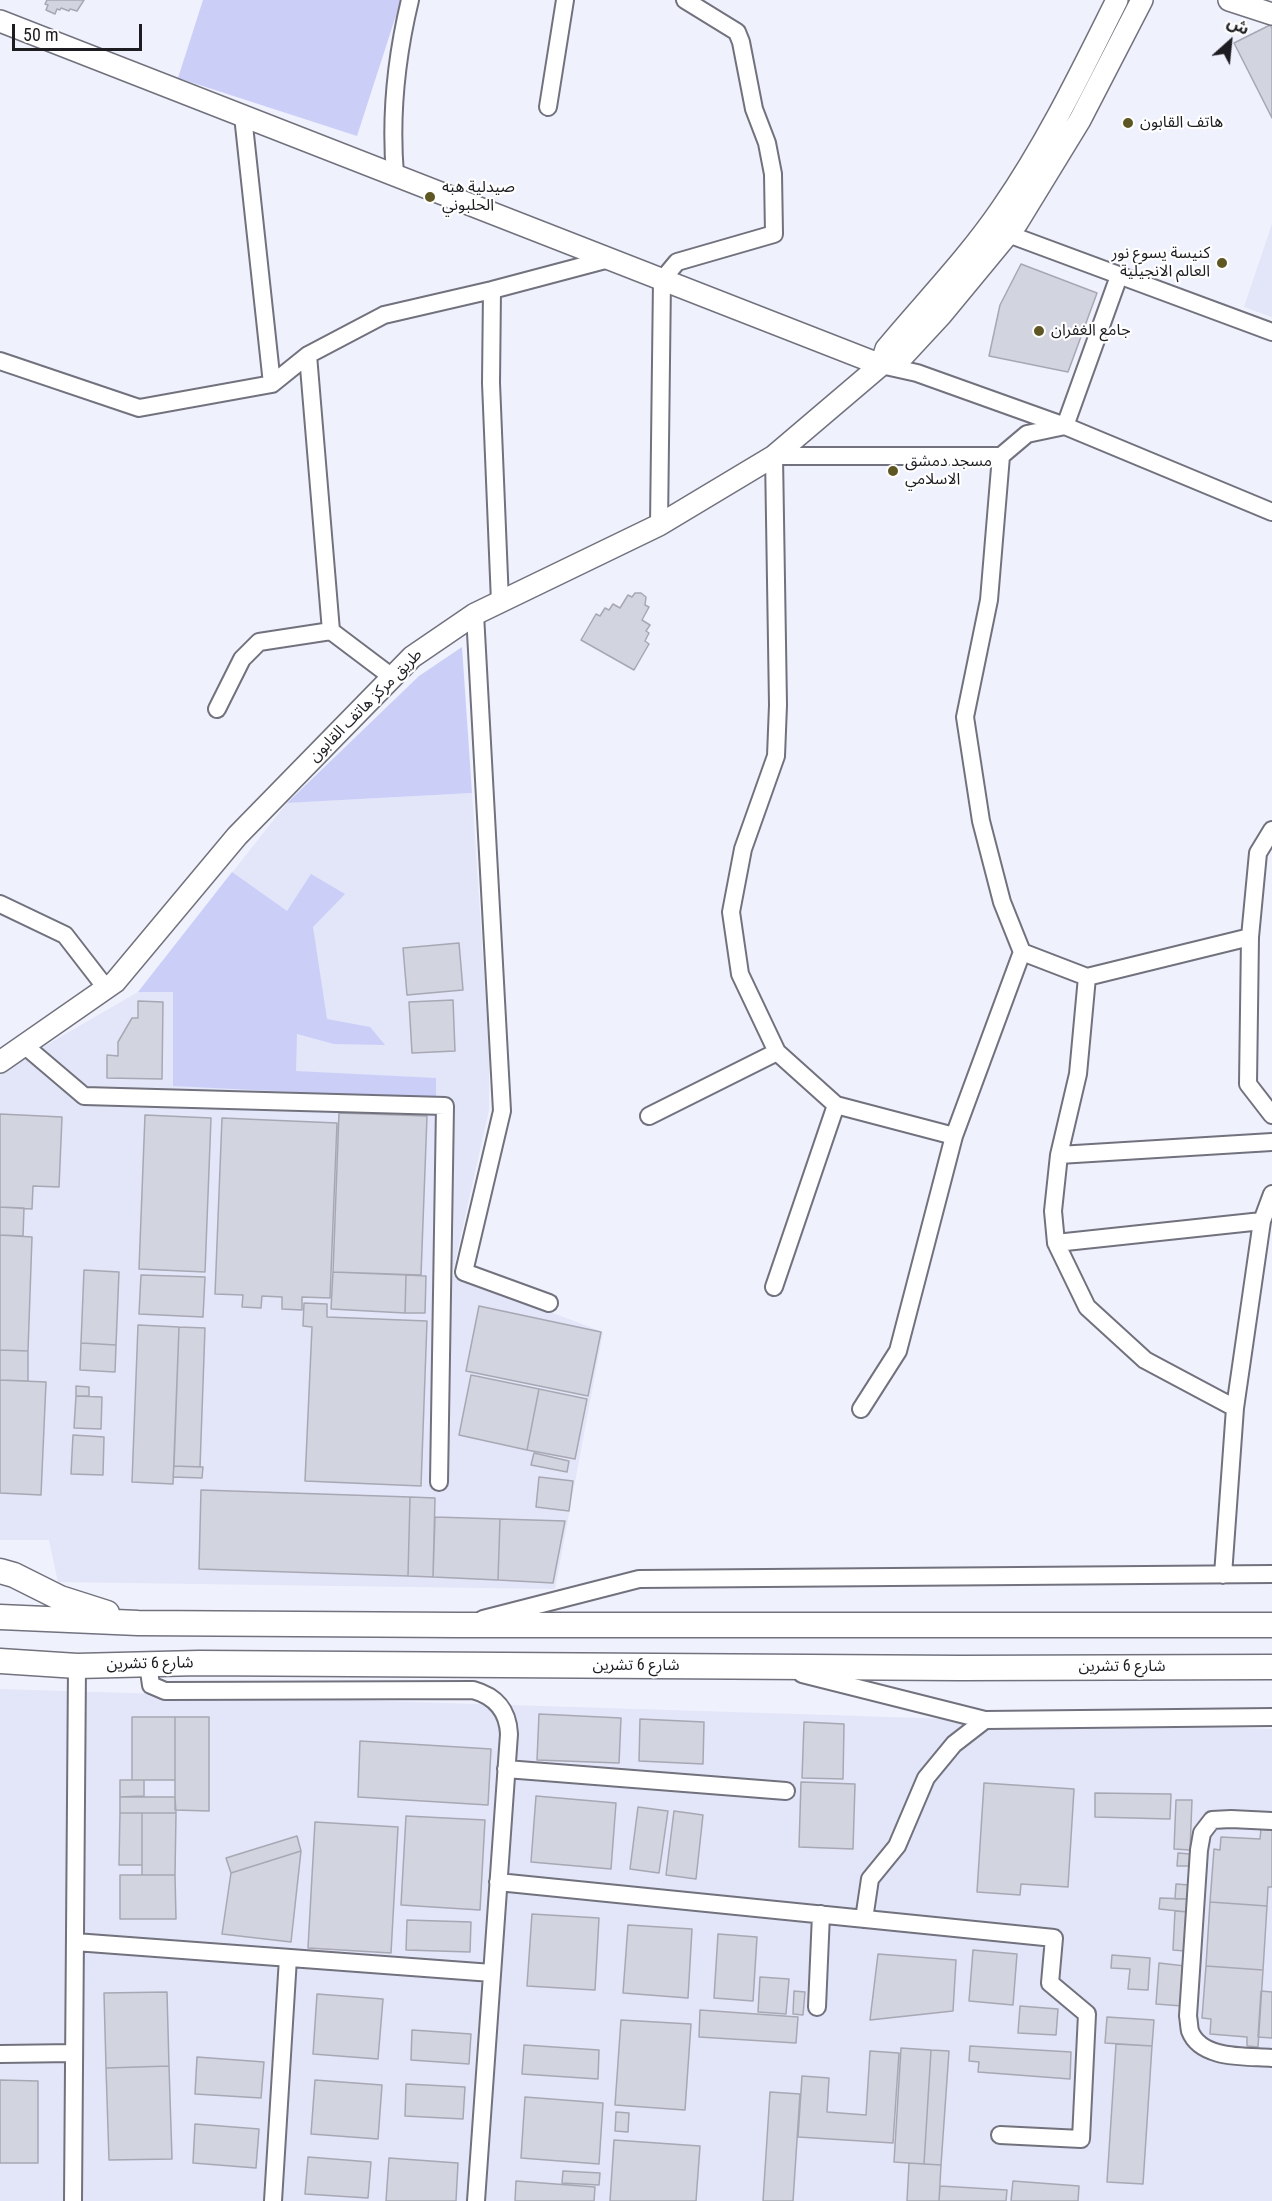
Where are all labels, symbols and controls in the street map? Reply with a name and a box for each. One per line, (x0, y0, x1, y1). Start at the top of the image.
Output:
scale bar (15, 12, 146, 50)
north arrow (1200, 12, 1260, 72)
text: ش (1224, 12, 1252, 39)
text: 50 m (23, 24, 58, 45)
place label: هاتف القابون (1140, 113, 1223, 133)
marker: هاتف القابون (1121, 116, 1135, 130)
place label: صيدلية هبه الحلبوني (442, 178, 515, 216)
marker: صيدلية هبه الحلبوني (423, 190, 437, 204)
place label: كنيسة يسوع نور العالم الانجيلية (1111, 244, 1210, 282)
marker: كنيسة يسوع نور العالم الانجيلية (1215, 256, 1229, 270)
place label: جامع الغفران (1051, 321, 1131, 341)
marker: جامع الغفران (1032, 324, 1046, 338)
place label: مسجد دمشق الاسلامي (905, 452, 992, 490)
marker: مسجد دمشق الاسلامي (886, 464, 900, 478)
street label: طريق مركز هاتف القابون (305, 645, 427, 767)
street label: شارع 6 تشرين (106, 1654, 194, 1674)
street label: شارع 6 تشرين (592, 1656, 680, 1676)
street label: شارع 6 تشرين (1078, 1657, 1166, 1677)

